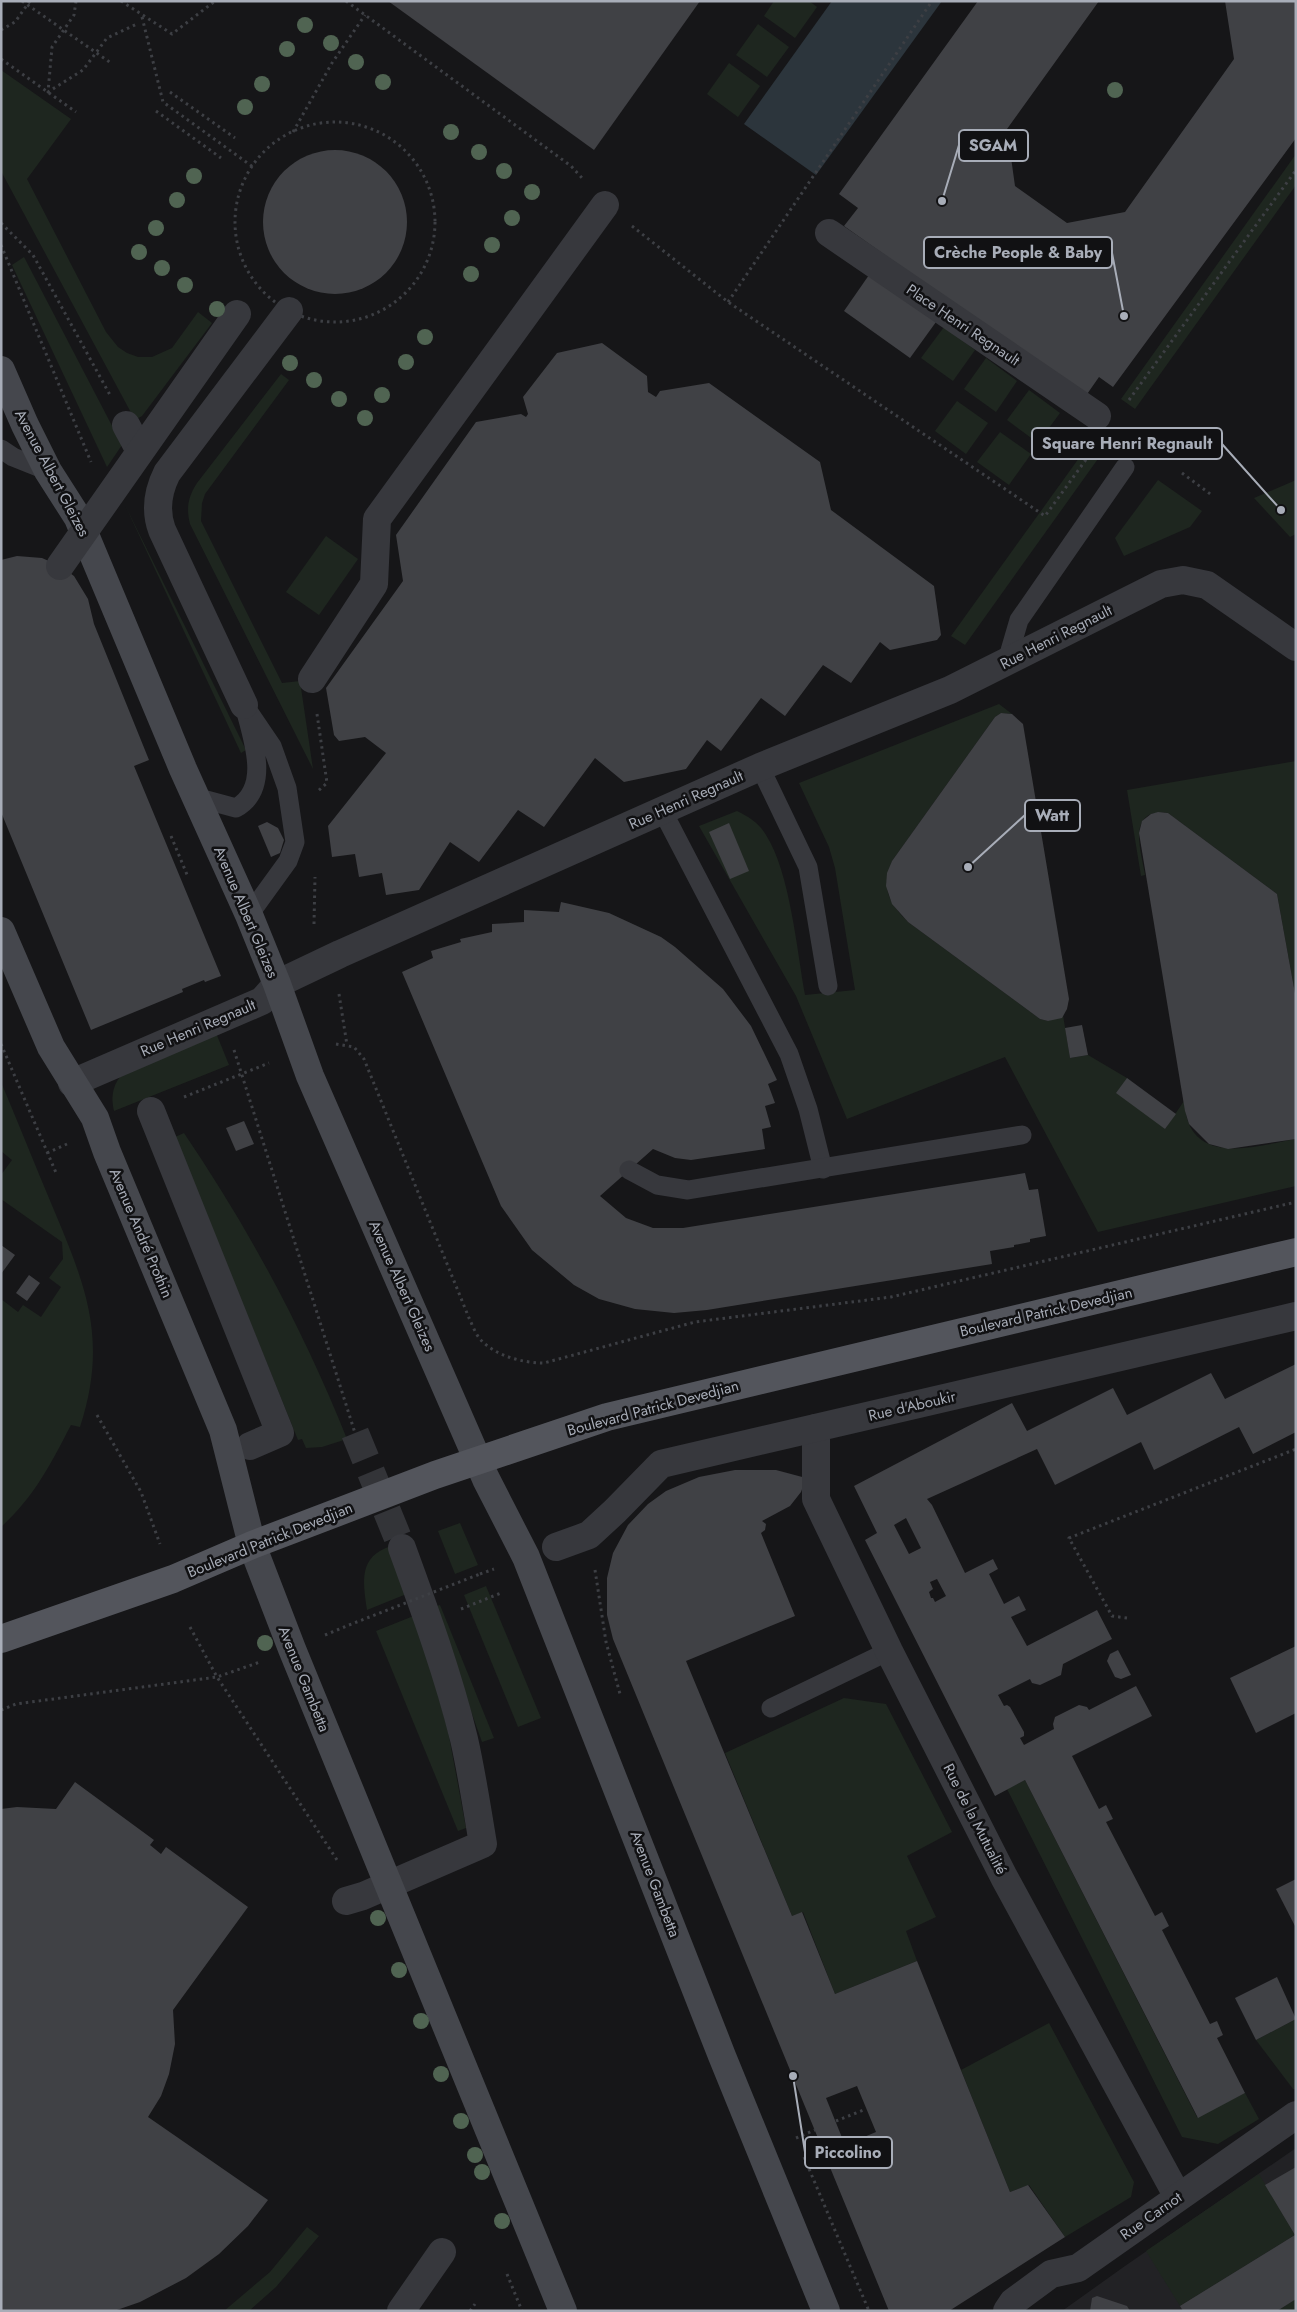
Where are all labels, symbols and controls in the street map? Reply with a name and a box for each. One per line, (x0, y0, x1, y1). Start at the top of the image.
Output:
callout: SGAM (959, 130, 1028, 161)
text: SGAM (969, 134, 1017, 157)
callout: Crèche People & Baby (924, 237, 1112, 268)
text: Crèche People & Baby (934, 241, 1103, 264)
street label: Place Henri Regnault (902, 279, 1025, 371)
street label: Avenue Albert Gleizes (9, 405, 95, 541)
callout: Square Henri Regnault (1032, 428, 1222, 459)
text: Square Henri Regnault (1042, 432, 1213, 455)
street label: Rue Henri Regnault (996, 599, 1116, 675)
street label: Rue Henri Regnault (625, 765, 747, 835)
callout: Watt (1025, 800, 1080, 831)
text: Watt (1035, 804, 1070, 827)
street label: Avenue Albert Gleizes (208, 843, 284, 981)
street label: Rue Henri Regnault (137, 994, 259, 1062)
street label: Avenue André Prothin (104, 1165, 178, 1301)
street label: Avenue Albert Gleizes (363, 1217, 441, 1355)
street label: Boulevard Patrick Devedjian (958, 1281, 1134, 1343)
street label: Boulevard Patrick Devedjian (565, 1375, 741, 1441)
street label: Rue d'Aboukir (866, 1385, 959, 1427)
street label: Boulevard Patrick Devedjian (184, 1497, 356, 1583)
street label: Avenue Gambetta (273, 1623, 335, 1735)
street label: Rue de la Mutualité (938, 1760, 1013, 1879)
street label: Avenue Gambetta (625, 1828, 685, 1940)
callout: Piccolino (805, 2137, 892, 2168)
text: Piccolino (814, 2141, 882, 2164)
street label: Rue Carnot (1116, 2186, 1187, 2245)

